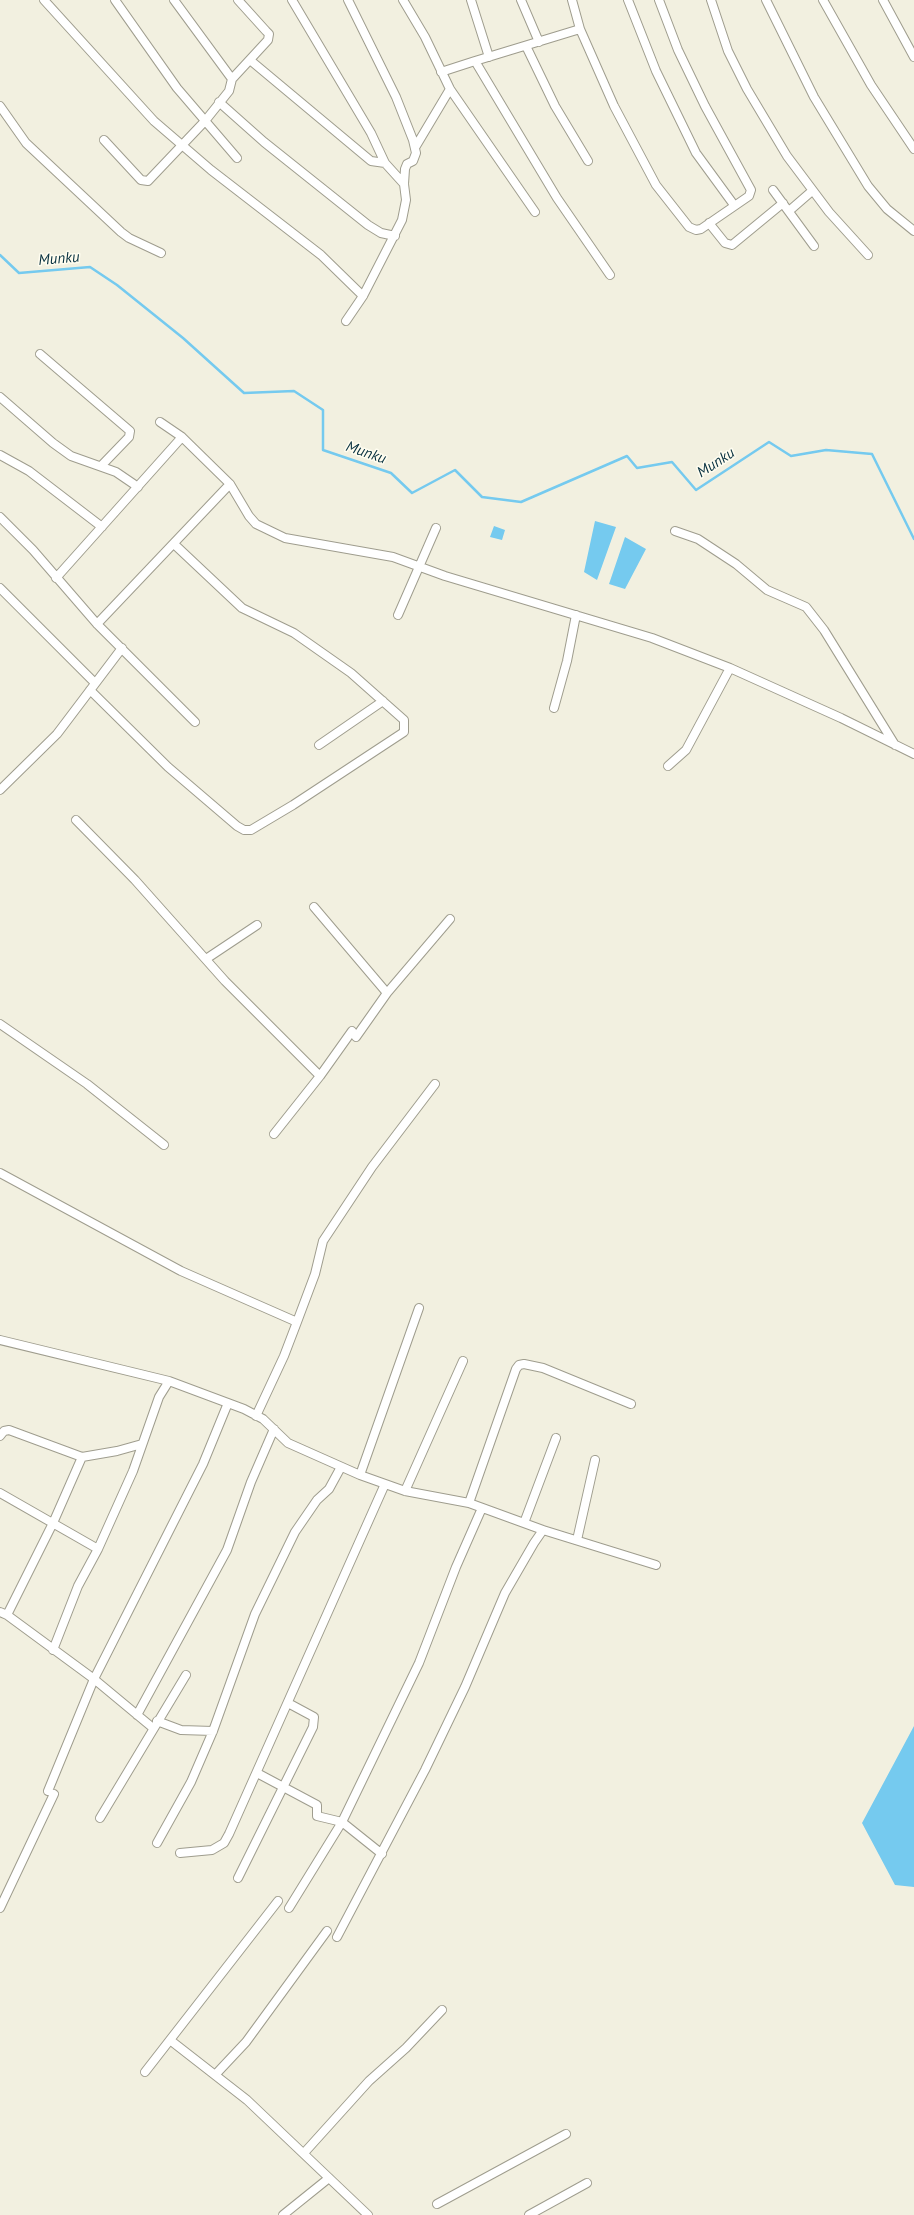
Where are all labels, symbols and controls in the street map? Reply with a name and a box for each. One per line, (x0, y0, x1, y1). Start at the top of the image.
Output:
water label: Munku (38, 248, 80, 270)
water label: Munku (344, 438, 388, 468)
water label: Munku (694, 444, 738, 482)

